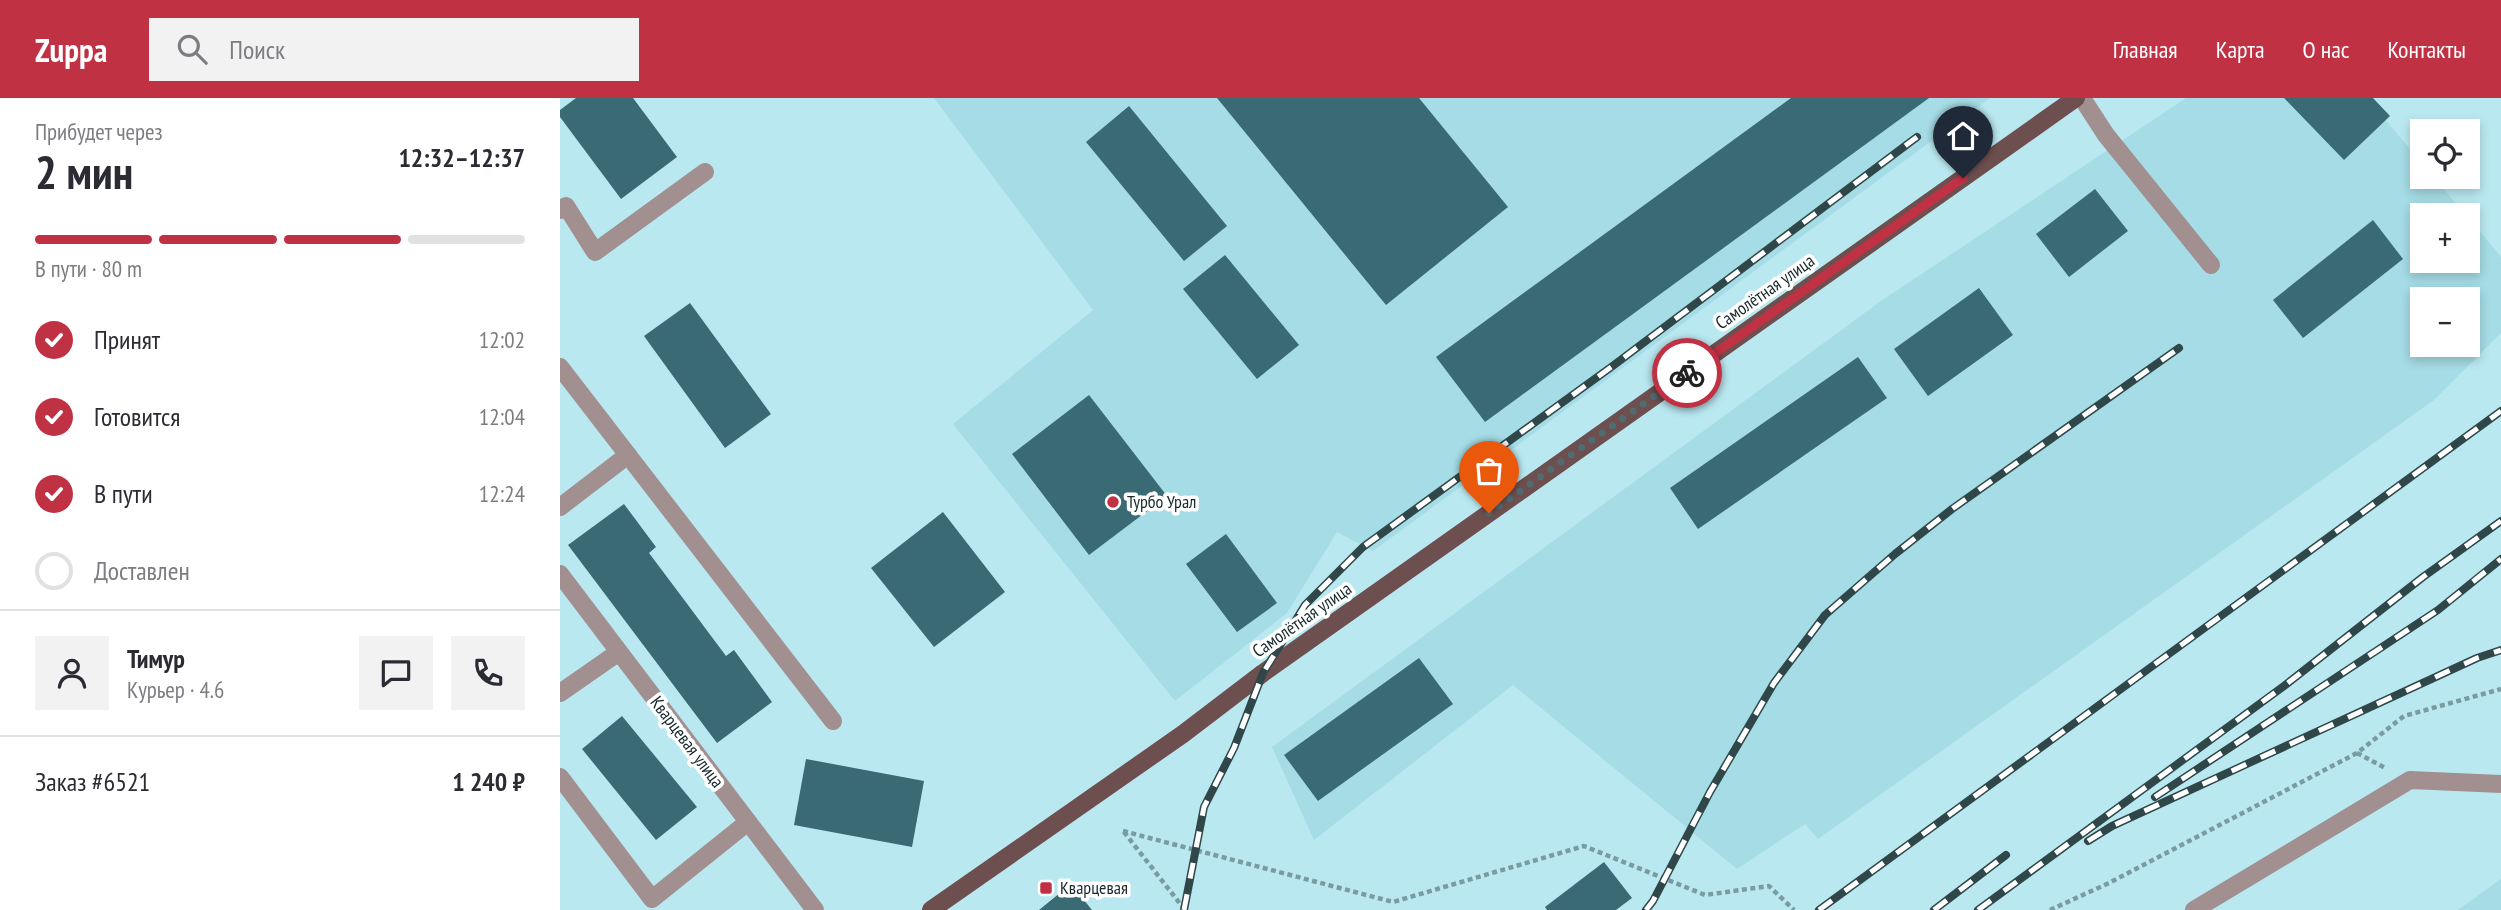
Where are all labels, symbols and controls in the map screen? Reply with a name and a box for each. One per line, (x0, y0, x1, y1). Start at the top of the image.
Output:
search box (149, 18, 639, 81)
text: Zuppa (35, 28, 107, 71)
icon: search (173, 30, 211, 68)
text: Поиск (229, 33, 285, 66)
text: Главная (2113, 34, 2178, 65)
text: Карта (2216, 34, 2265, 65)
text: О нас (2303, 34, 2349, 65)
text: Контакты (2387, 34, 2466, 65)
pin (1933, 106, 1993, 178)
text: Прибудет через (35, 117, 163, 146)
icon: home (1944, 117, 1982, 155)
map controls (2410, 119, 2480, 357)
button: locate (2410, 119, 2480, 189)
text: 12:32–12:37 (398, 141, 525, 174)
text: 2 мин (35, 142, 133, 202)
button: + (2410, 203, 2480, 273)
street label: Самолётная улица (1711, 249, 1819, 334)
text: В пути · 80 m (35, 254, 142, 283)
button: − (2410, 287, 2480, 357)
icon: check (35, 321, 73, 359)
text: Принят (94, 323, 160, 356)
text: 12:02 (479, 325, 525, 354)
courier (1652, 338, 1722, 408)
icon: bike (1668, 354, 1706, 392)
icon: check (35, 398, 73, 436)
text: Готовится (94, 400, 180, 433)
text: 12:04 (479, 402, 525, 431)
pin (1459, 441, 1519, 513)
icon: bag (1470, 452, 1508, 490)
icon: check (35, 475, 73, 513)
text: В пути (94, 477, 153, 510)
text: 12:24 (479, 479, 525, 508)
place label: Турбо Урал (1127, 490, 1196, 513)
marker: Турбо Урал (1105, 494, 1121, 510)
text: Доставлен (94, 554, 190, 587)
street label: Самолётная улица (1248, 577, 1356, 662)
button: person (35, 636, 109, 710)
button: chat (359, 636, 433, 710)
button: phone (451, 636, 525, 710)
text: Тимур (127, 642, 185, 675)
text: Курьер · 4.6 (127, 675, 224, 704)
street label: Кварцевая улица (646, 691, 729, 792)
text: Заказ #6521 (35, 765, 150, 798)
text: 1 240 ₽ (452, 765, 525, 798)
place label: Кварцевая (1060, 876, 1128, 899)
marker: Кварцевая (1038, 880, 1054, 896)

